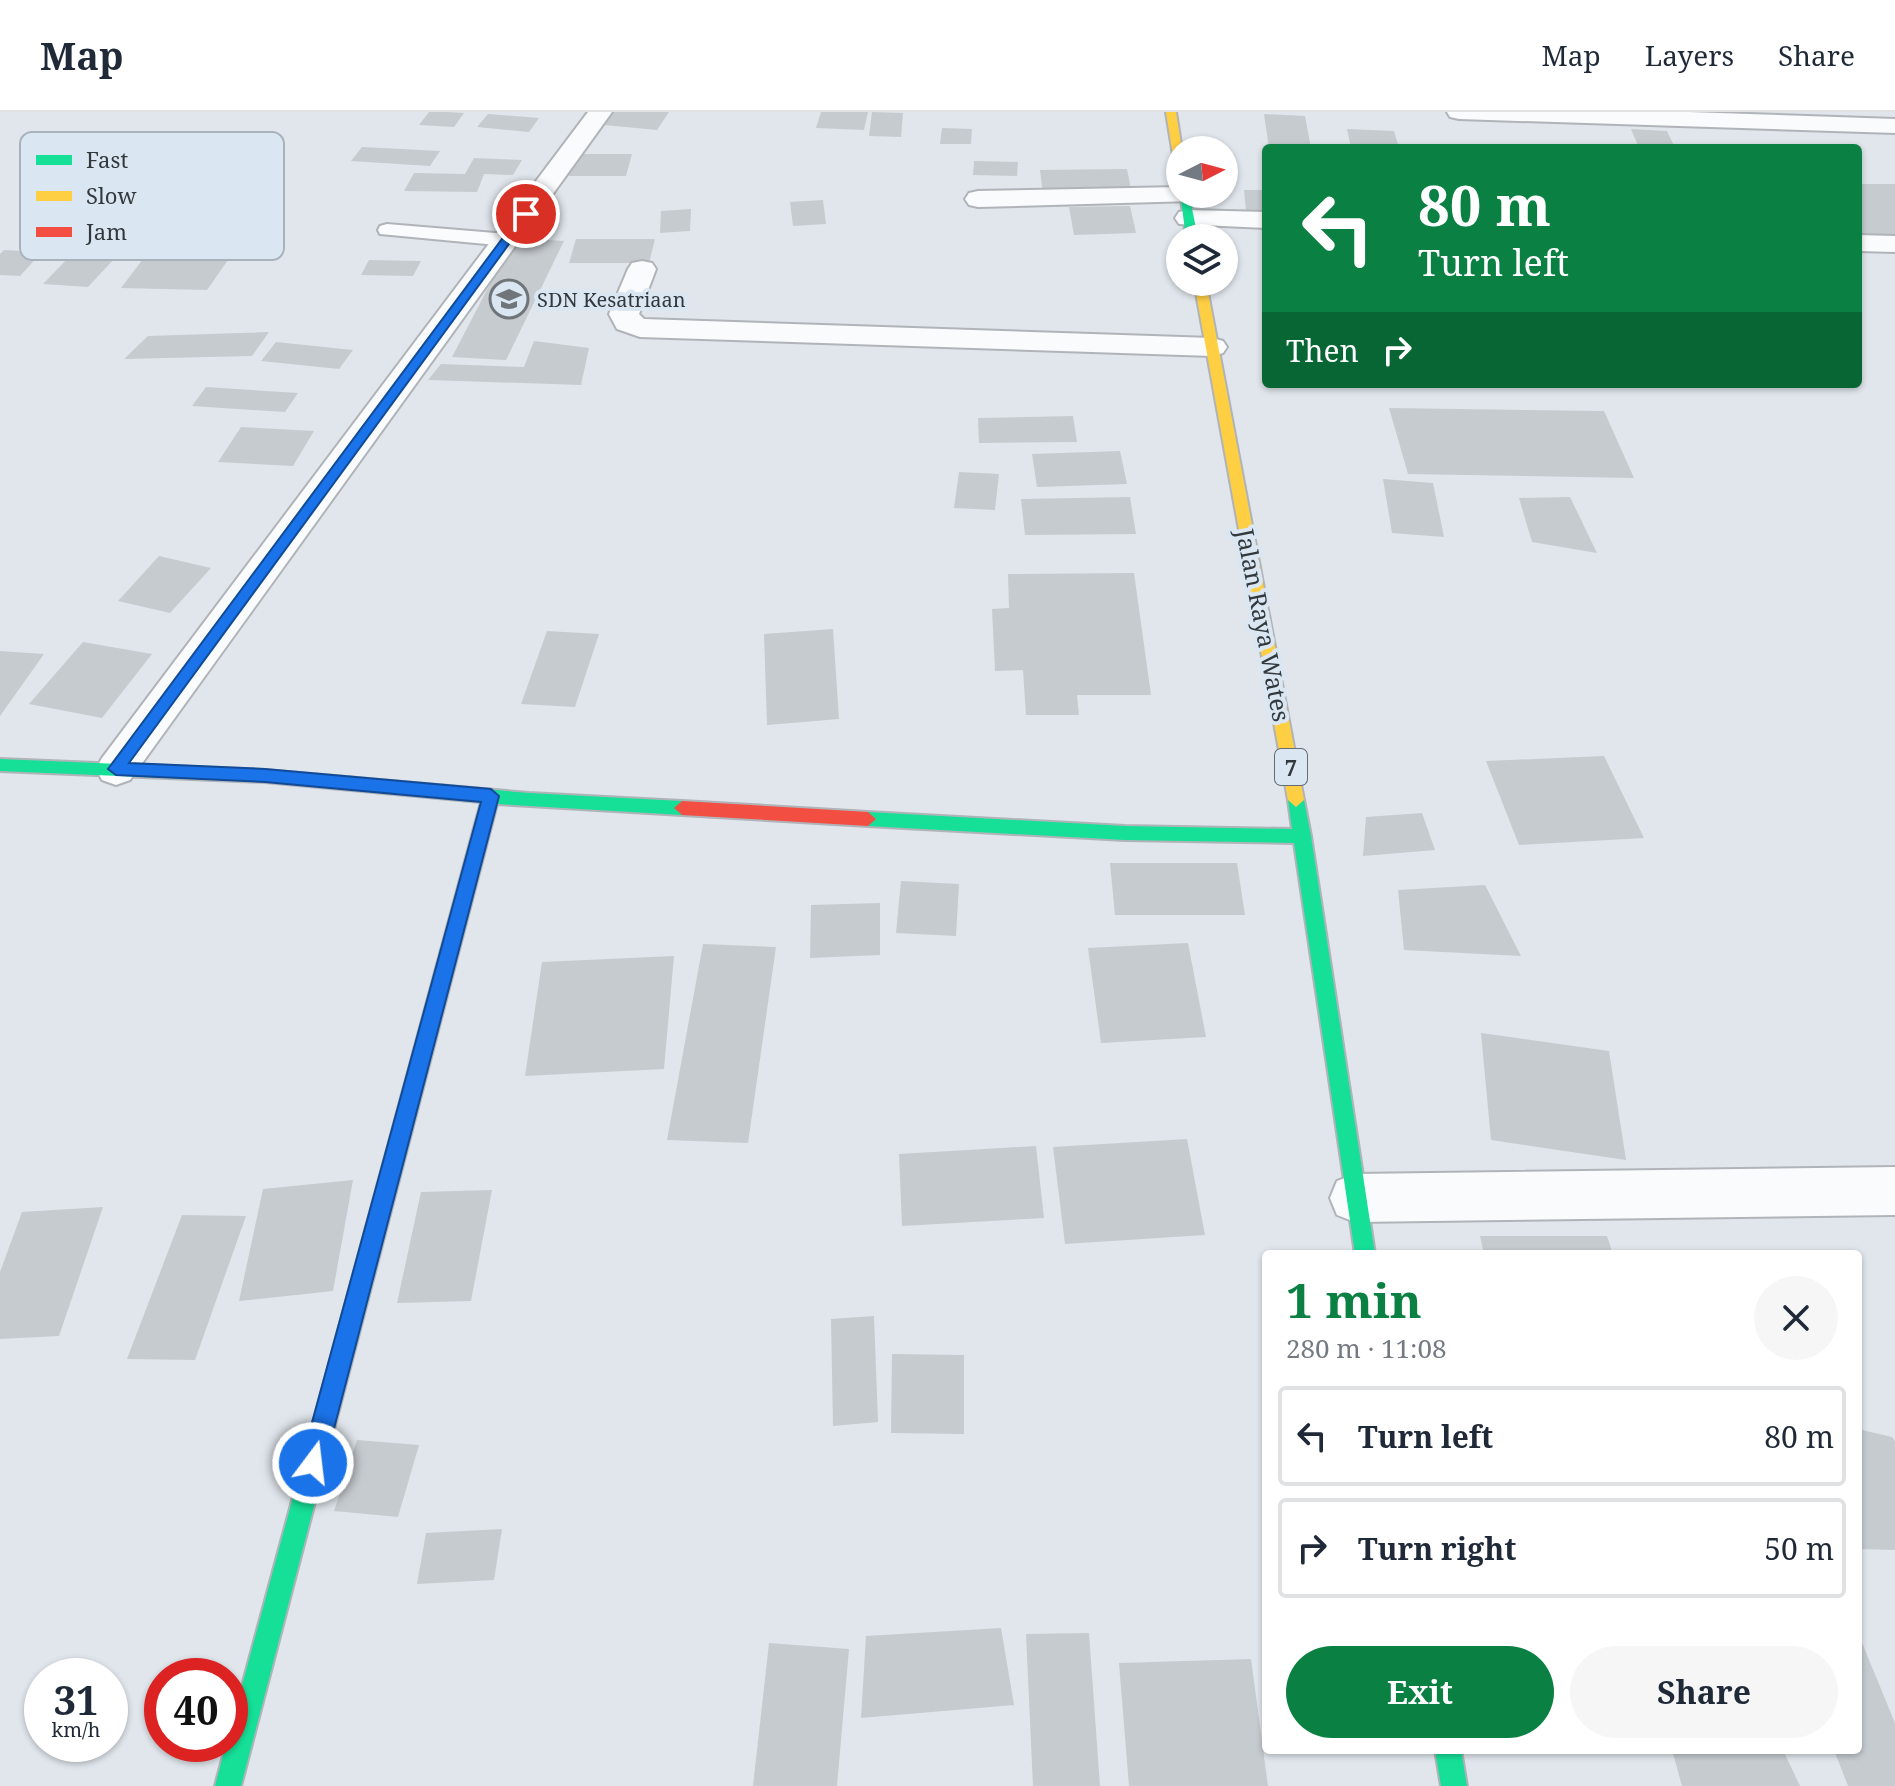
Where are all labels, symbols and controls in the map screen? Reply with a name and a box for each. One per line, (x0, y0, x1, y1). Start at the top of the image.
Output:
text: Map (40, 29, 124, 81)
text: Map (1542, 36, 1601, 74)
text: Layers (1645, 36, 1734, 74)
text: Share (1778, 36, 1855, 74)
legend (20, 132, 284, 260)
north arrow (1166, 136, 1238, 208)
map controls (1166, 136, 1238, 296)
text: Fast (86, 144, 128, 174)
text: 80 m (1418, 166, 1551, 242)
icon: left (1286, 176, 1390, 280)
text: Slow (86, 180, 136, 210)
pin (492, 180, 560, 248)
icon: arrive (504, 192, 548, 236)
text: Jam (85, 216, 127, 246)
button: layers (1166, 224, 1238, 296)
text: Turn left (1418, 238, 1569, 287)
school or university icon: SDN Kesatriaan (488, 278, 530, 320)
place label: SDN Kesatriaan (537, 286, 686, 313)
icon: right (1375, 328, 1419, 372)
text: Then (1286, 330, 1359, 371)
street label: Jalan Raya Wates (1229, 525, 1299, 724)
road number: 7 (1275, 749, 1307, 785)
text: 1 min (1286, 1267, 1422, 1332)
button: close (1754, 1276, 1838, 1360)
text: 280 m · 11:08 (1286, 1330, 1447, 1366)
icon: left (1290, 1414, 1334, 1458)
text: Turn left (1358, 1416, 1493, 1457)
text: 80 m (1764, 1416, 1834, 1457)
position arrow (271, 1421, 355, 1505)
icon: right (1290, 1526, 1334, 1570)
text: Turn right (1358, 1528, 1516, 1569)
text: 50 m (1764, 1528, 1834, 1569)
button: Exit (1286, 1646, 1554, 1738)
button: Share (1570, 1646, 1838, 1738)
speed limit sign: 40 (144, 1658, 248, 1762)
text: 31 (53, 1672, 99, 1727)
text: km/h (51, 1716, 101, 1743)

